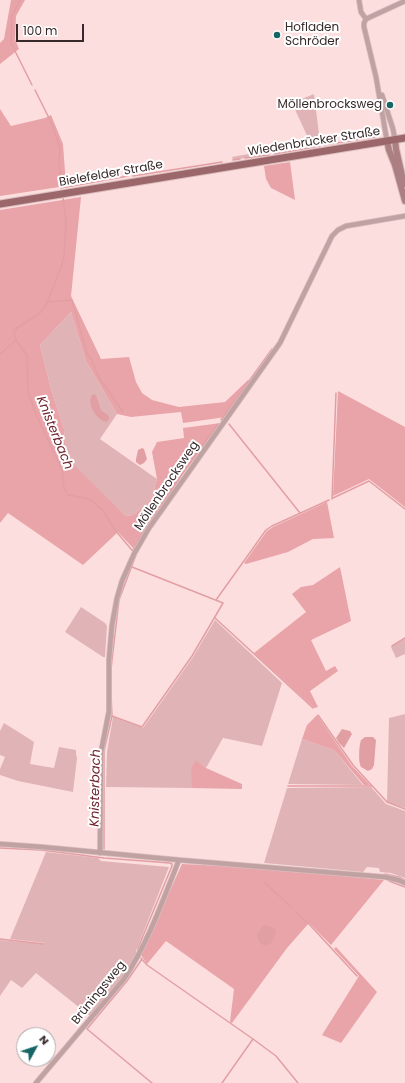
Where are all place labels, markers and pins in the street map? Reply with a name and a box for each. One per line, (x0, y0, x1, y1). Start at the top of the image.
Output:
place label: Hofladen Schröder (285, 21, 339, 49)
marker: Hofladen Schröder (272, 30, 282, 40)
place label: Möllenbrocksweg (278, 98, 382, 112)
marker: Möllenbrocksweg (385, 100, 395, 110)

